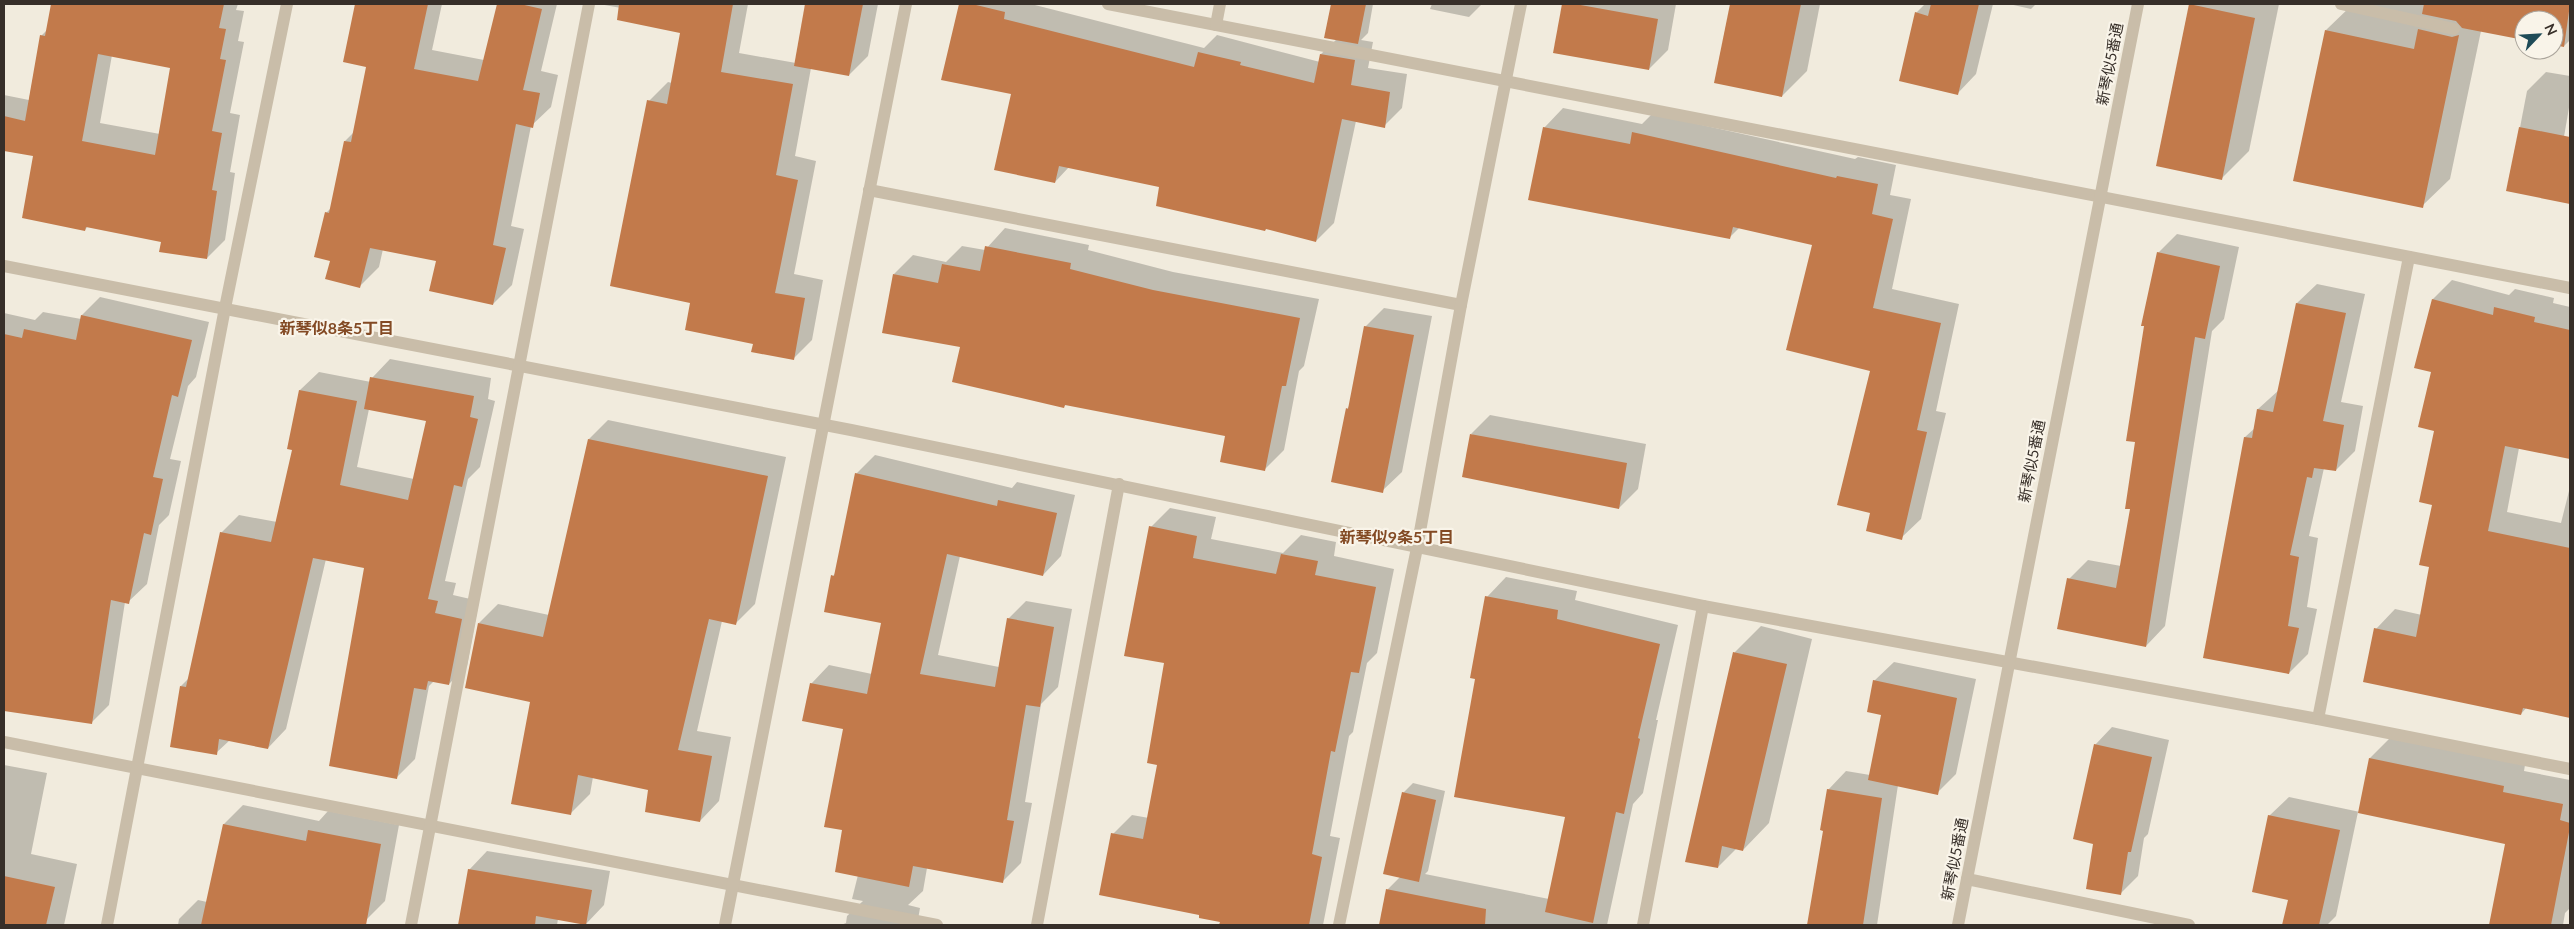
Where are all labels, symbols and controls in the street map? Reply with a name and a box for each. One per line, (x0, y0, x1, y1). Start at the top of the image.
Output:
north arrow (2514, 10, 2564, 60)
street label: 新琴似5番通 (2092, 21, 2126, 107)
text: N (2541, 21, 2561, 38)
district label: 新琴似8条5丁目 (280, 318, 394, 337)
street label: 新琴似5番通 (2014, 418, 2048, 504)
district label: 新琴似9条5丁目 (1340, 527, 1454, 546)
street label: 新琴似5番通 (1937, 816, 1971, 902)

